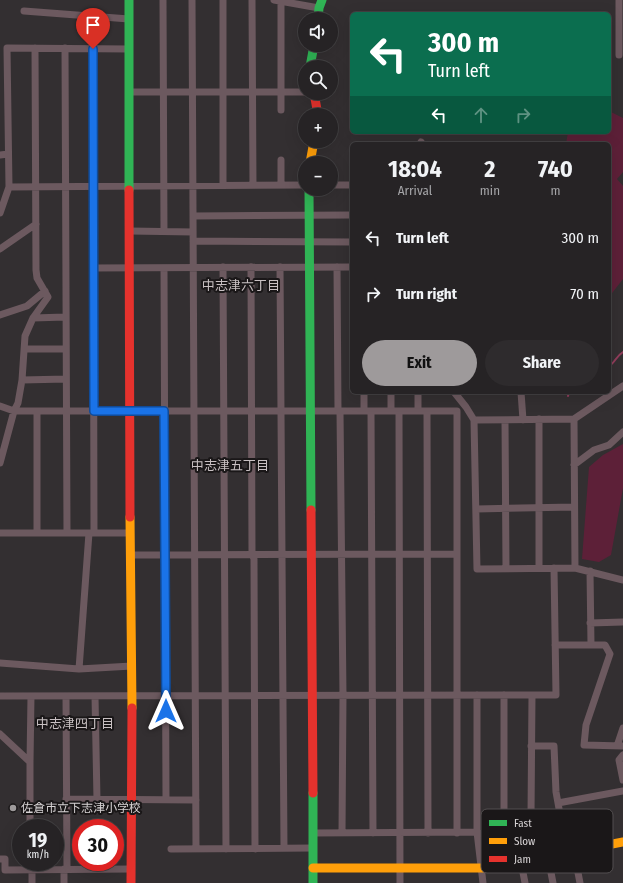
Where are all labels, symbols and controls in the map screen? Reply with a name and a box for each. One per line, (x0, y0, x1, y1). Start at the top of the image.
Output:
pin (76, 8, 110, 49)
map controls (298, 12, 338, 196)
button: sound (298, 12, 338, 52)
icon: arrive (82, 14, 104, 36)
text: 300 m (428, 26, 499, 59)
icon: left (362, 28, 414, 80)
button: search (298, 60, 338, 100)
text: Turn left (428, 60, 490, 82)
icon: left (428, 104, 450, 126)
icon: ahead (470, 104, 492, 126)
icon: right (512, 104, 534, 126)
button: + (298, 108, 338, 148)
text: 18:04 (388, 155, 442, 183)
text: 2 (484, 155, 495, 183)
text: 740 (538, 155, 573, 183)
button: − (298, 156, 338, 196)
text: Arrival (398, 183, 432, 198)
text: min (480, 183, 500, 198)
text: m (550, 183, 560, 198)
icon: left (362, 227, 384, 249)
text: Turn left (396, 229, 449, 247)
text: 300 m (562, 229, 599, 247)
district label: 中志津六丁目 (202, 278, 280, 293)
icon: right (362, 283, 384, 305)
text: Turn right (396, 285, 457, 303)
text: 70 m (570, 285, 599, 303)
button: Exit (362, 340, 477, 386)
button: Share (485, 340, 599, 386)
district label: 中志津五丁目 (191, 458, 269, 473)
position arrow (145, 690, 187, 732)
district label: 中志津四丁目 (36, 716, 114, 731)
place label: 佐倉市立下志津小学校 (21, 801, 141, 815)
marker: 佐倉市立下志津小学校 (8, 803, 18, 813)
legend (481, 809, 613, 873)
text: Fast (514, 817, 532, 830)
speed limit sign: 30 (72, 819, 124, 871)
text: 19 (29, 828, 47, 852)
text: Slow (514, 835, 535, 848)
text: km/h (27, 849, 49, 861)
text: Jam (514, 853, 531, 866)

